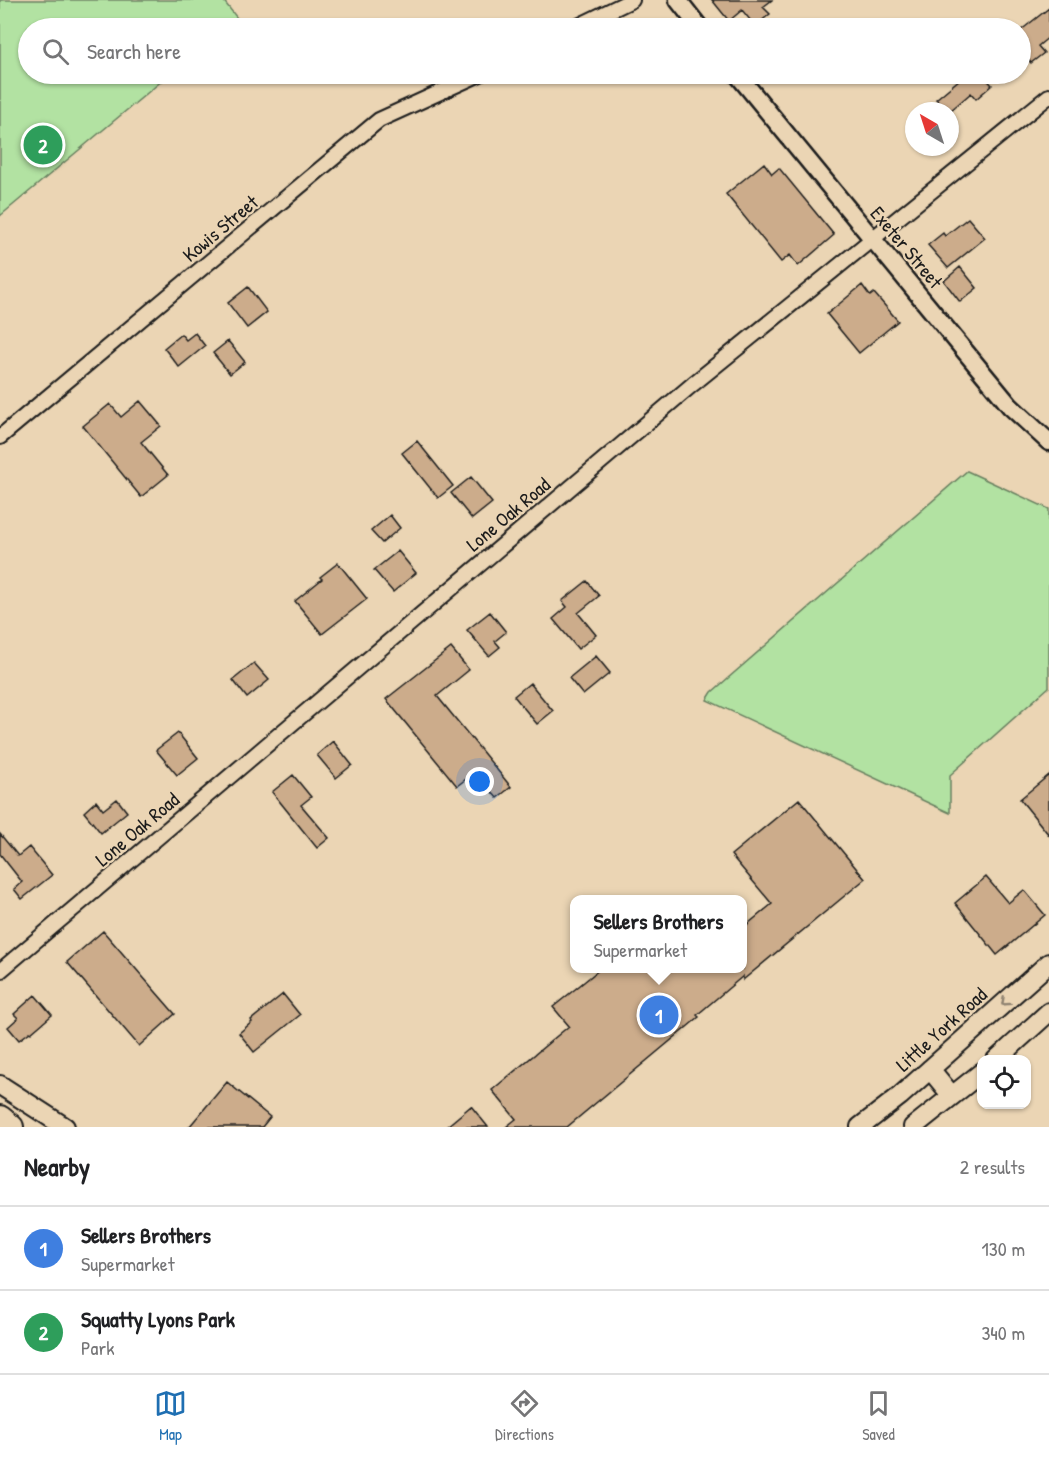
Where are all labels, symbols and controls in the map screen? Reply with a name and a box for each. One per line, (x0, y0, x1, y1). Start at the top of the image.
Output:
search box (18, 18, 1031, 84)
icon: search (39, 35, 72, 68)
text: Search here (87, 36, 181, 66)
north arrow (905, 102, 959, 156)
pin: 2 (24, 122, 63, 168)
street label: Kowis Street (176, 188, 264, 268)
street label: Exeter Street (865, 200, 950, 295)
street label: Lone Oak Road (460, 471, 556, 557)
your location (465, 767, 494, 796)
street label: Lone Oak Road (89, 786, 185, 872)
popup (570, 895, 747, 973)
text: Sellers Brothers (593, 906, 724, 936)
text: Supermarket (593, 936, 687, 963)
street label: Little York Road (890, 981, 992, 1077)
pin: 1 (640, 992, 678, 1038)
one-way arrow (1002, 995, 1012, 1006)
map controls (977, 1055, 1031, 1109)
button: locate (977, 1055, 1031, 1109)
text: Nearby (24, 1149, 90, 1184)
text: 2 results (960, 1153, 1025, 1180)
text: Sellers Brothers (81, 1220, 211, 1250)
text: 1 (40, 1235, 47, 1262)
text: 130 m (982, 1235, 1025, 1262)
text: Supermarket (81, 1250, 175, 1277)
text: Squatty Lyons Park (81, 1304, 235, 1334)
text: 2 (39, 1319, 48, 1346)
text: 340 m (981, 1319, 1025, 1346)
text: Park (81, 1334, 114, 1361)
tab: Map (154, 1387, 187, 1445)
tab: Directions (495, 1387, 554, 1445)
tab: Saved (862, 1387, 895, 1445)

